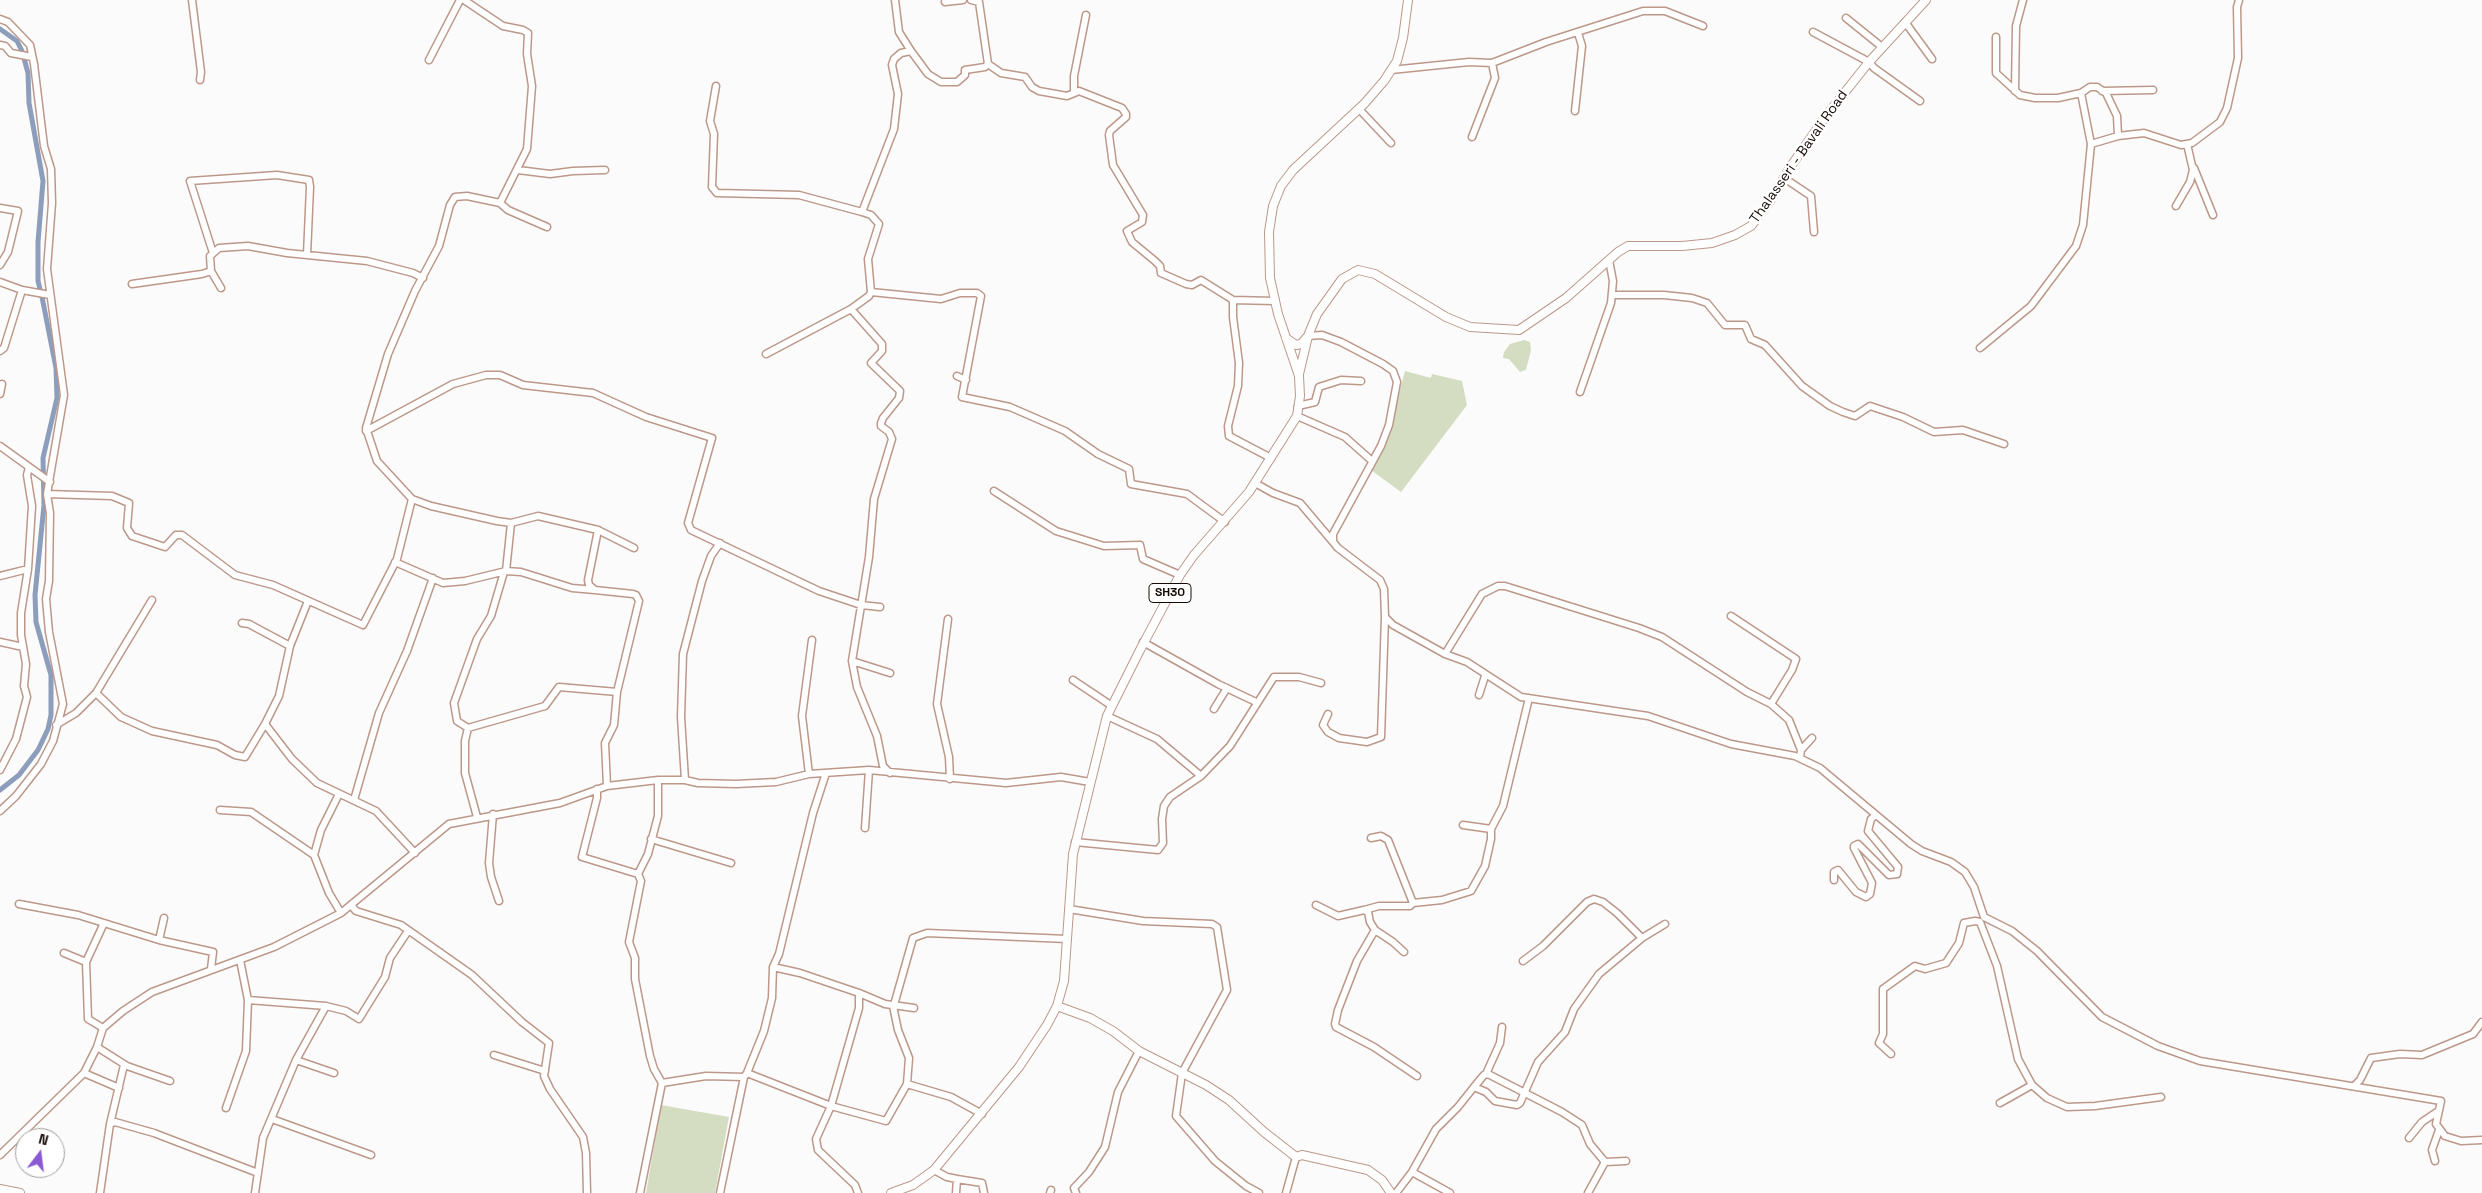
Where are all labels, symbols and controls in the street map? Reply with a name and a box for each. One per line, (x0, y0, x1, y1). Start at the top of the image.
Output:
street label: Thalasseri - Bavali Road (1747, 87, 1851, 227)
road number: SH30 (1149, 584, 1191, 602)
north arrow (15, 1128, 65, 1178)
text: N (37, 1130, 50, 1149)

